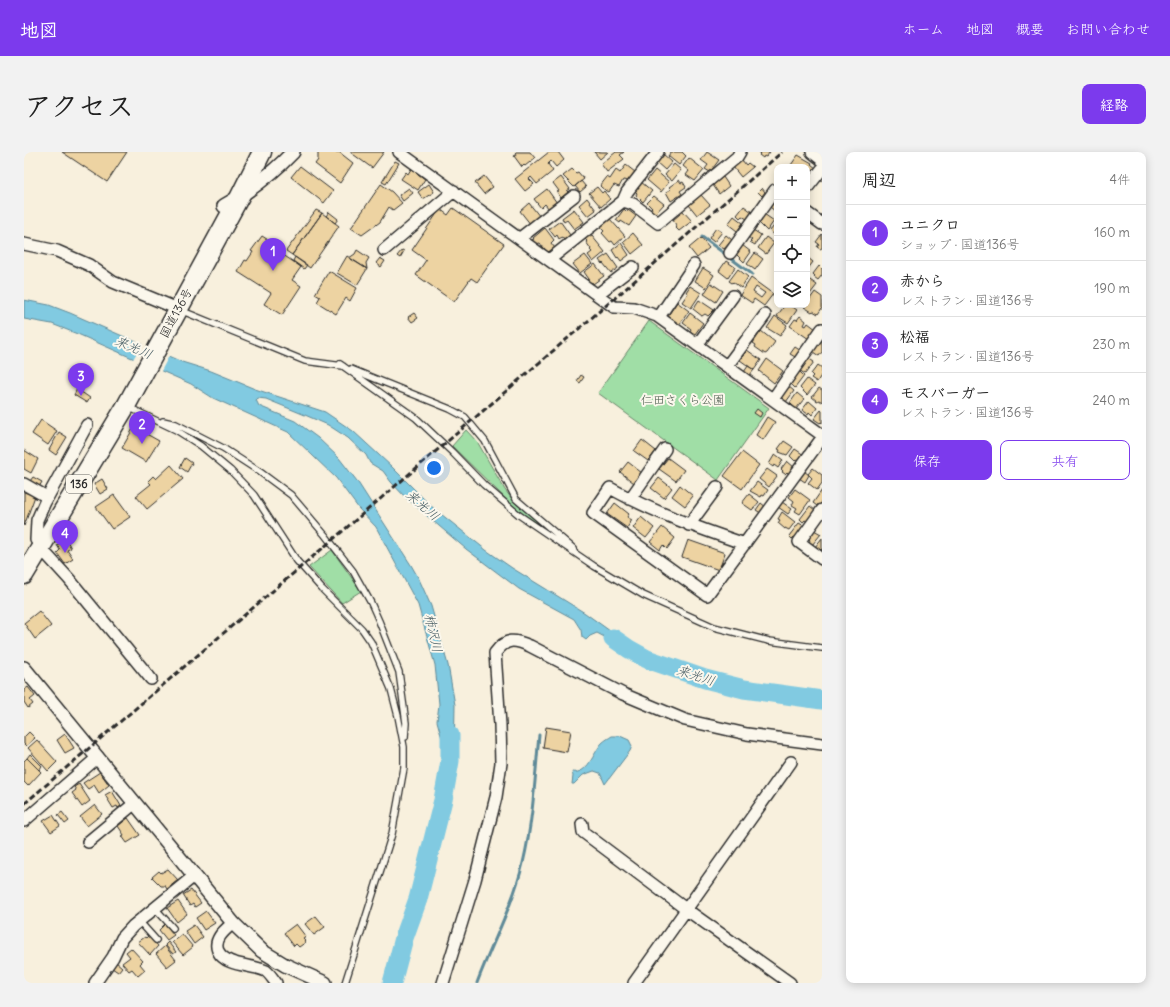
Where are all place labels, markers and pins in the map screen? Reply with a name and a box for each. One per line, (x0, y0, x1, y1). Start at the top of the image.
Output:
pin: 1 (260, 238, 286, 271)
pin: 3 (68, 363, 94, 396)
pin: 2 (129, 411, 155, 444)
pin: 4 (52, 520, 78, 553)

